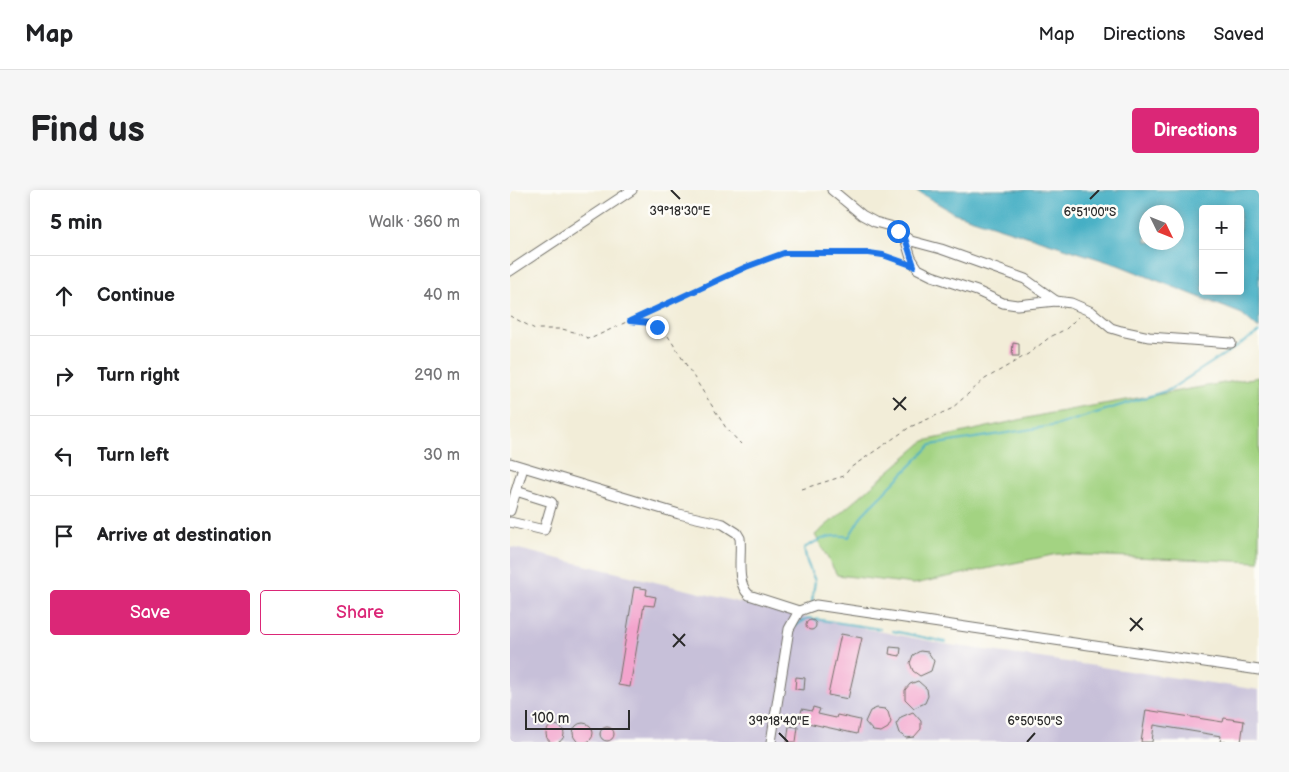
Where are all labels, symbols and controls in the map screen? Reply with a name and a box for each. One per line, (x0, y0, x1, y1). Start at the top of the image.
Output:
text: Map (25, 20, 73, 49)
text: Map (1039, 24, 1075, 45)
text: Directions (1103, 24, 1185, 45)
text: Saved (1213, 24, 1264, 45)
button: Directions (1132, 108, 1259, 153)
text: Find us (30, 109, 145, 152)
text: 39°18'30"E (650, 204, 711, 219)
text: 6°51'00"S (1064, 205, 1116, 220)
north arrow (1139, 205, 1184, 250)
map controls (1199, 205, 1244, 295)
button: + (1199, 205, 1244, 250)
text: 5 min (50, 210, 103, 235)
text: Walk · 360 m (369, 213, 460, 232)
route start (887, 220, 910, 243)
button: − (1199, 250, 1244, 295)
icon: ahead (50, 282, 78, 310)
text: Continue (97, 284, 175, 307)
text: 40 m (423, 286, 460, 305)
route end (646, 316, 669, 339)
icon: right (50, 362, 78, 390)
text: Turn right (97, 364, 180, 387)
text: 290 m (414, 366, 460, 385)
icon: left (50, 442, 78, 470)
text: Turn left (97, 444, 169, 467)
text: 30 m (423, 446, 460, 465)
icon: arrive (50, 522, 78, 550)
text: Arrive at destination (97, 524, 272, 547)
button: Save (50, 590, 250, 635)
button: Share (260, 590, 460, 635)
scale bar (525, 707, 630, 730)
text: 100 m (532, 710, 569, 727)
text: 39°18'40"E (749, 714, 810, 729)
text: 6°50'50"S (1008, 714, 1062, 729)

